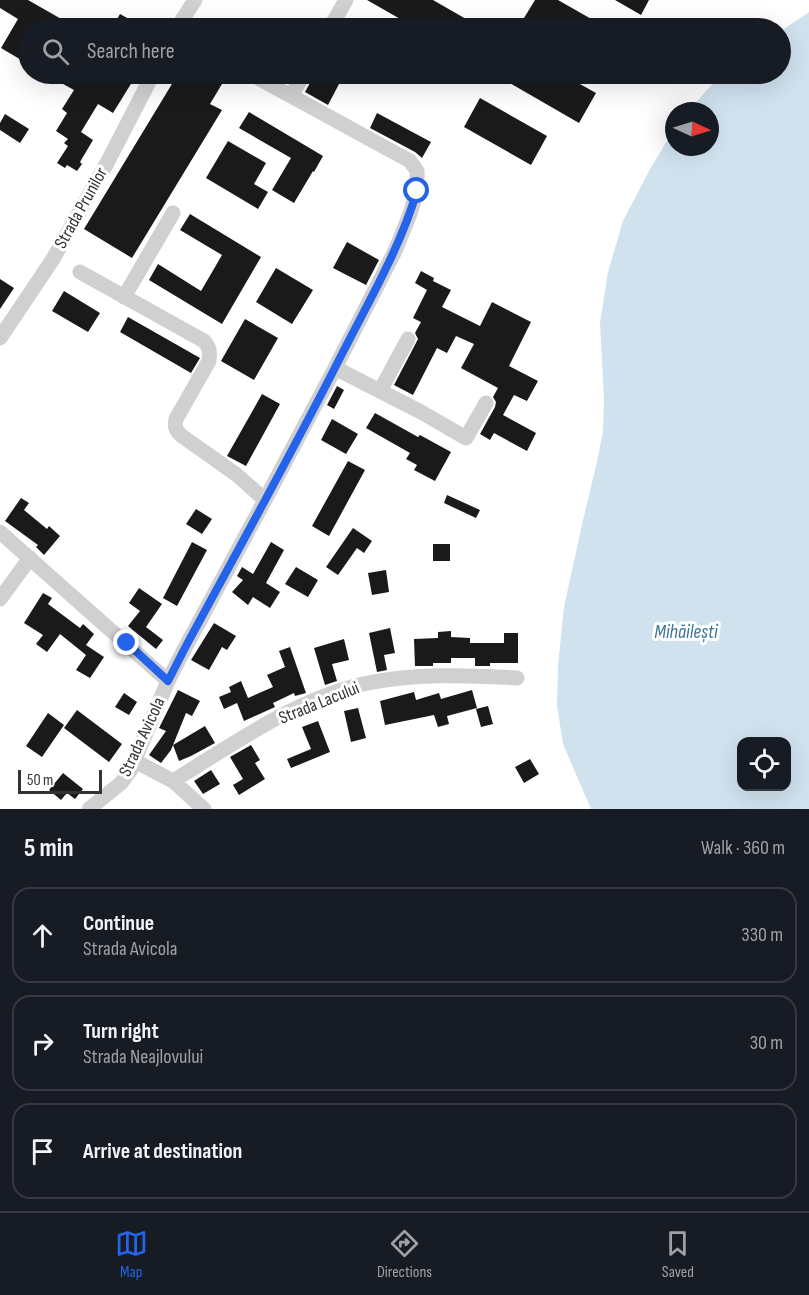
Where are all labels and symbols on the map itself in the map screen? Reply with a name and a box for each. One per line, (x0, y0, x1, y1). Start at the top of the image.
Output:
north arrow (665, 102, 719, 156)
street label: Strada Prunilor (50, 164, 112, 252)
route start (403, 177, 429, 203)
water label: Mihăilești (654, 620, 719, 644)
route end (113, 629, 139, 655)
street label: Strada Lacului (276, 677, 362, 729)
street label: Strada Avicola (115, 694, 170, 780)
scale bar (18, 767, 102, 794)

